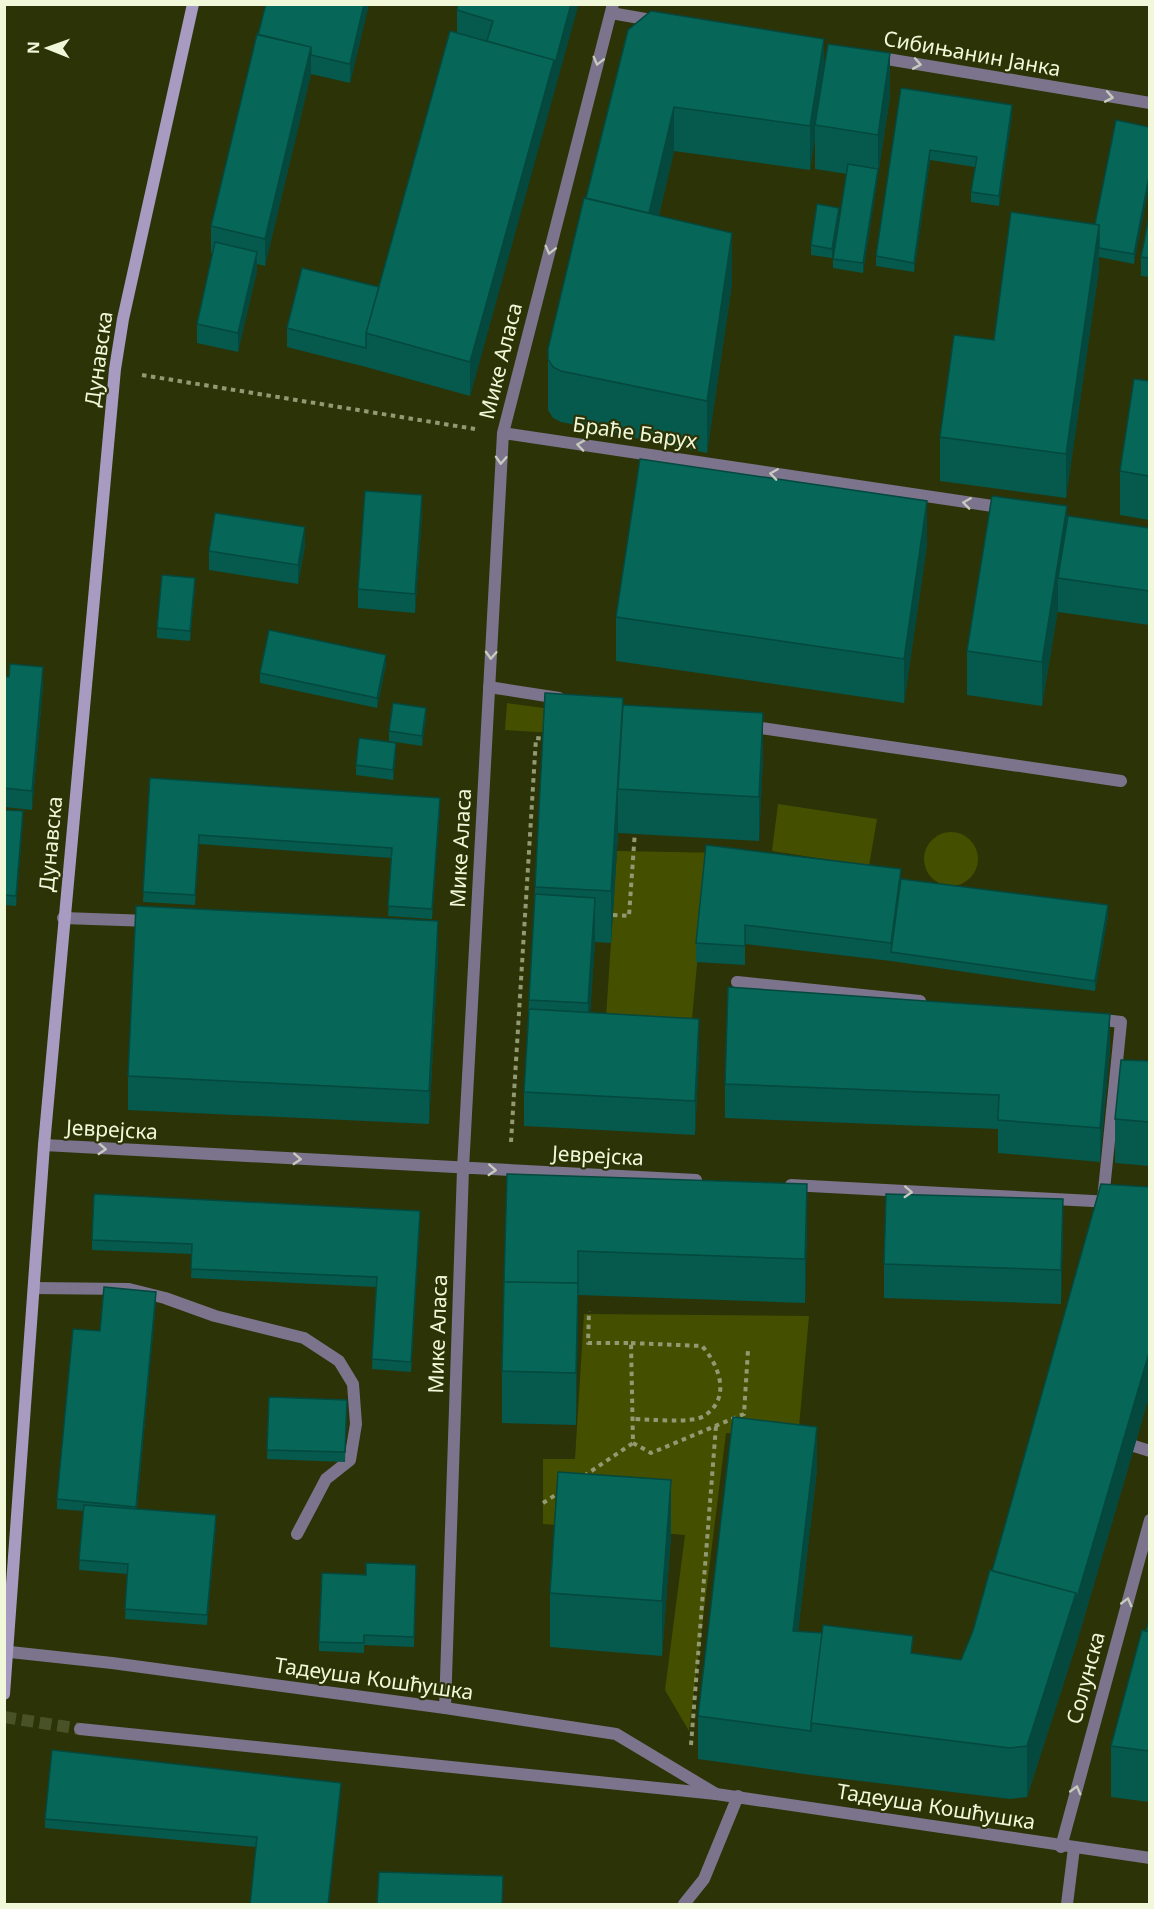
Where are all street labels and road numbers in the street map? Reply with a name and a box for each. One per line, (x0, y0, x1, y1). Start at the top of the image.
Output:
street label: Сибињанин Јанка (881, 24, 1063, 82)
street label: Мике Аласа (472, 300, 528, 422)
street label: Дунавска (77, 309, 119, 408)
street label: Браће Барух (571, 409, 700, 455)
street label: Мике Аласа (443, 788, 477, 908)
street label: Дунавска (32, 795, 68, 893)
street label: Јеврејска (64, 1113, 159, 1145)
street label: Јеврејска (550, 1139, 645, 1171)
street label: Мике Аласа (421, 1274, 453, 1394)
street label: Солунска (1059, 1628, 1111, 1727)
street label: Тадеуша Кошћушка (273, 1650, 475, 1706)
street label: Тадеуша Кошћушка (835, 1777, 1037, 1836)

